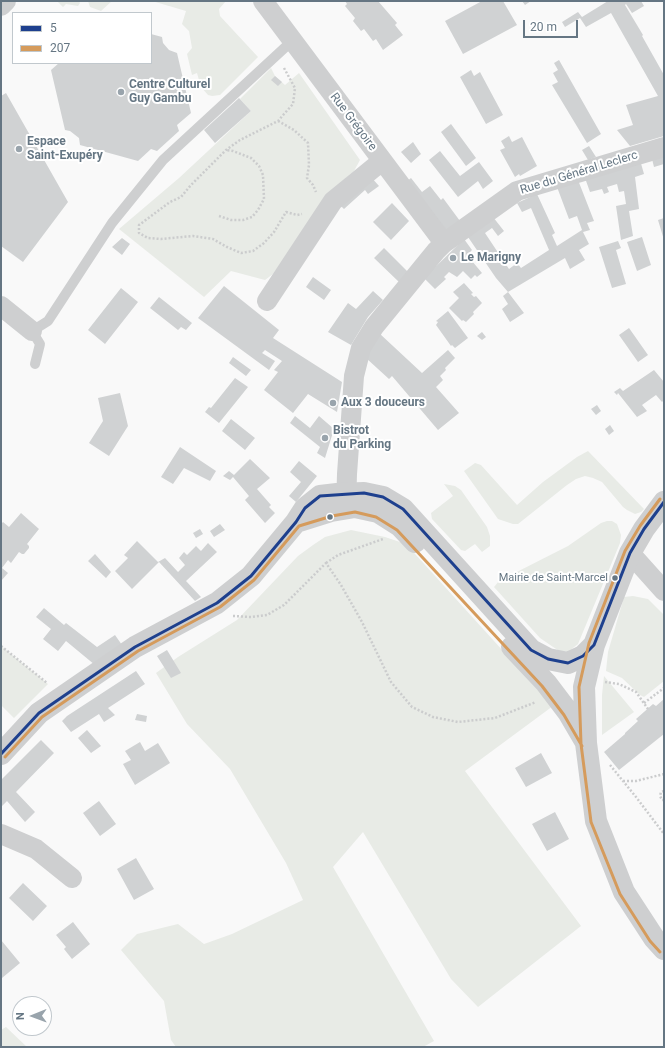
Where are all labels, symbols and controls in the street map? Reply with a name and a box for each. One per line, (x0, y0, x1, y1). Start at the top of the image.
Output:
legend (12, 12, 152, 64)
scale bar (525, 12, 580, 38)
text: 20 m (530, 20, 557, 34)
text: 5 (50, 21, 57, 35)
text: 207 (50, 41, 70, 55)
place label: Centre Culturel Guy Gambu (129, 78, 210, 106)
marker: Centre Culturel Guy Gambu (116, 87, 126, 97)
street label: Rue Grégoire (327, 90, 379, 154)
place label: Espace Saint-Exupéry (27, 135, 103, 163)
marker: Espace Saint-Exupéry (14, 144, 24, 154)
street label: Rue du Général Leclerc (519, 148, 639, 198)
place label: Le Marigny (461, 251, 521, 265)
marker: Le Marigny (448, 253, 458, 263)
place label: Aux 3 douceurs (341, 396, 425, 410)
marker: Aux 3 douceurs (328, 398, 338, 408)
place label: Bistrot du Parking (333, 424, 391, 452)
marker: Bistrot du Parking (320, 433, 330, 443)
unlabelled marker (325, 512, 335, 522)
place label: Mairie de Saint-Marcel (499, 571, 608, 585)
marker: Mairie de Saint-Marcel (610, 573, 620, 583)
north arrow (12, 996, 52, 1036)
text: N (14, 1012, 27, 1020)

